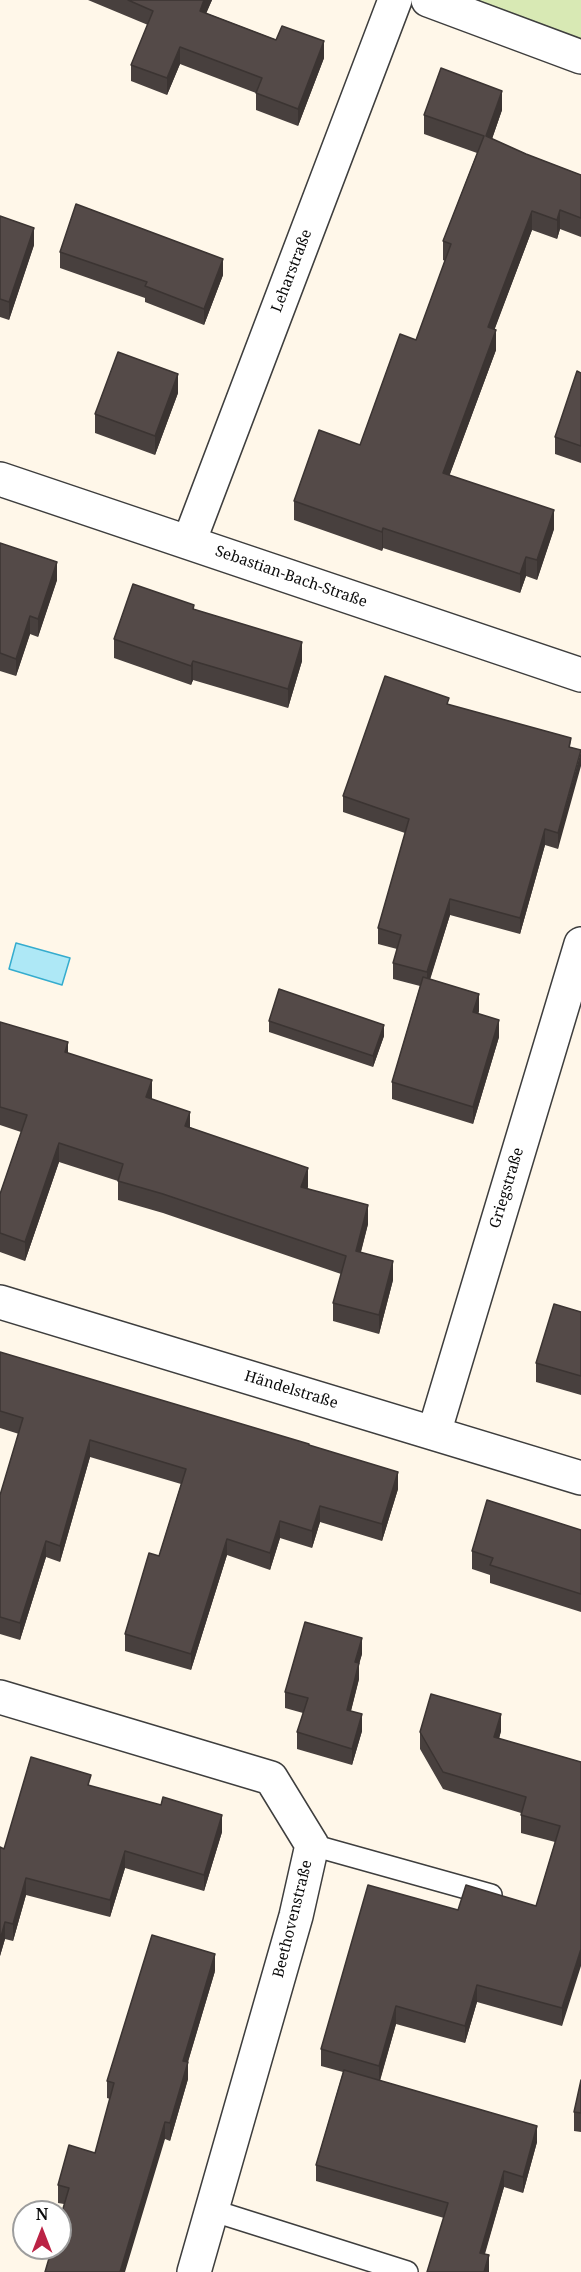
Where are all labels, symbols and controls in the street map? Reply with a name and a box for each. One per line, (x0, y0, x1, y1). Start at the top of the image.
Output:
street label: Leharstraße (268, 227, 316, 315)
street label: Sebastian-Bach-Straße (213, 543, 369, 611)
street label: Griegstraße (486, 1145, 528, 1231)
street label: Händelstraße (242, 1367, 340, 1413)
street label: Beethovenstraße (270, 1858, 316, 1980)
north arrow (12, 2200, 72, 2260)
text: N (36, 2203, 48, 2225)

